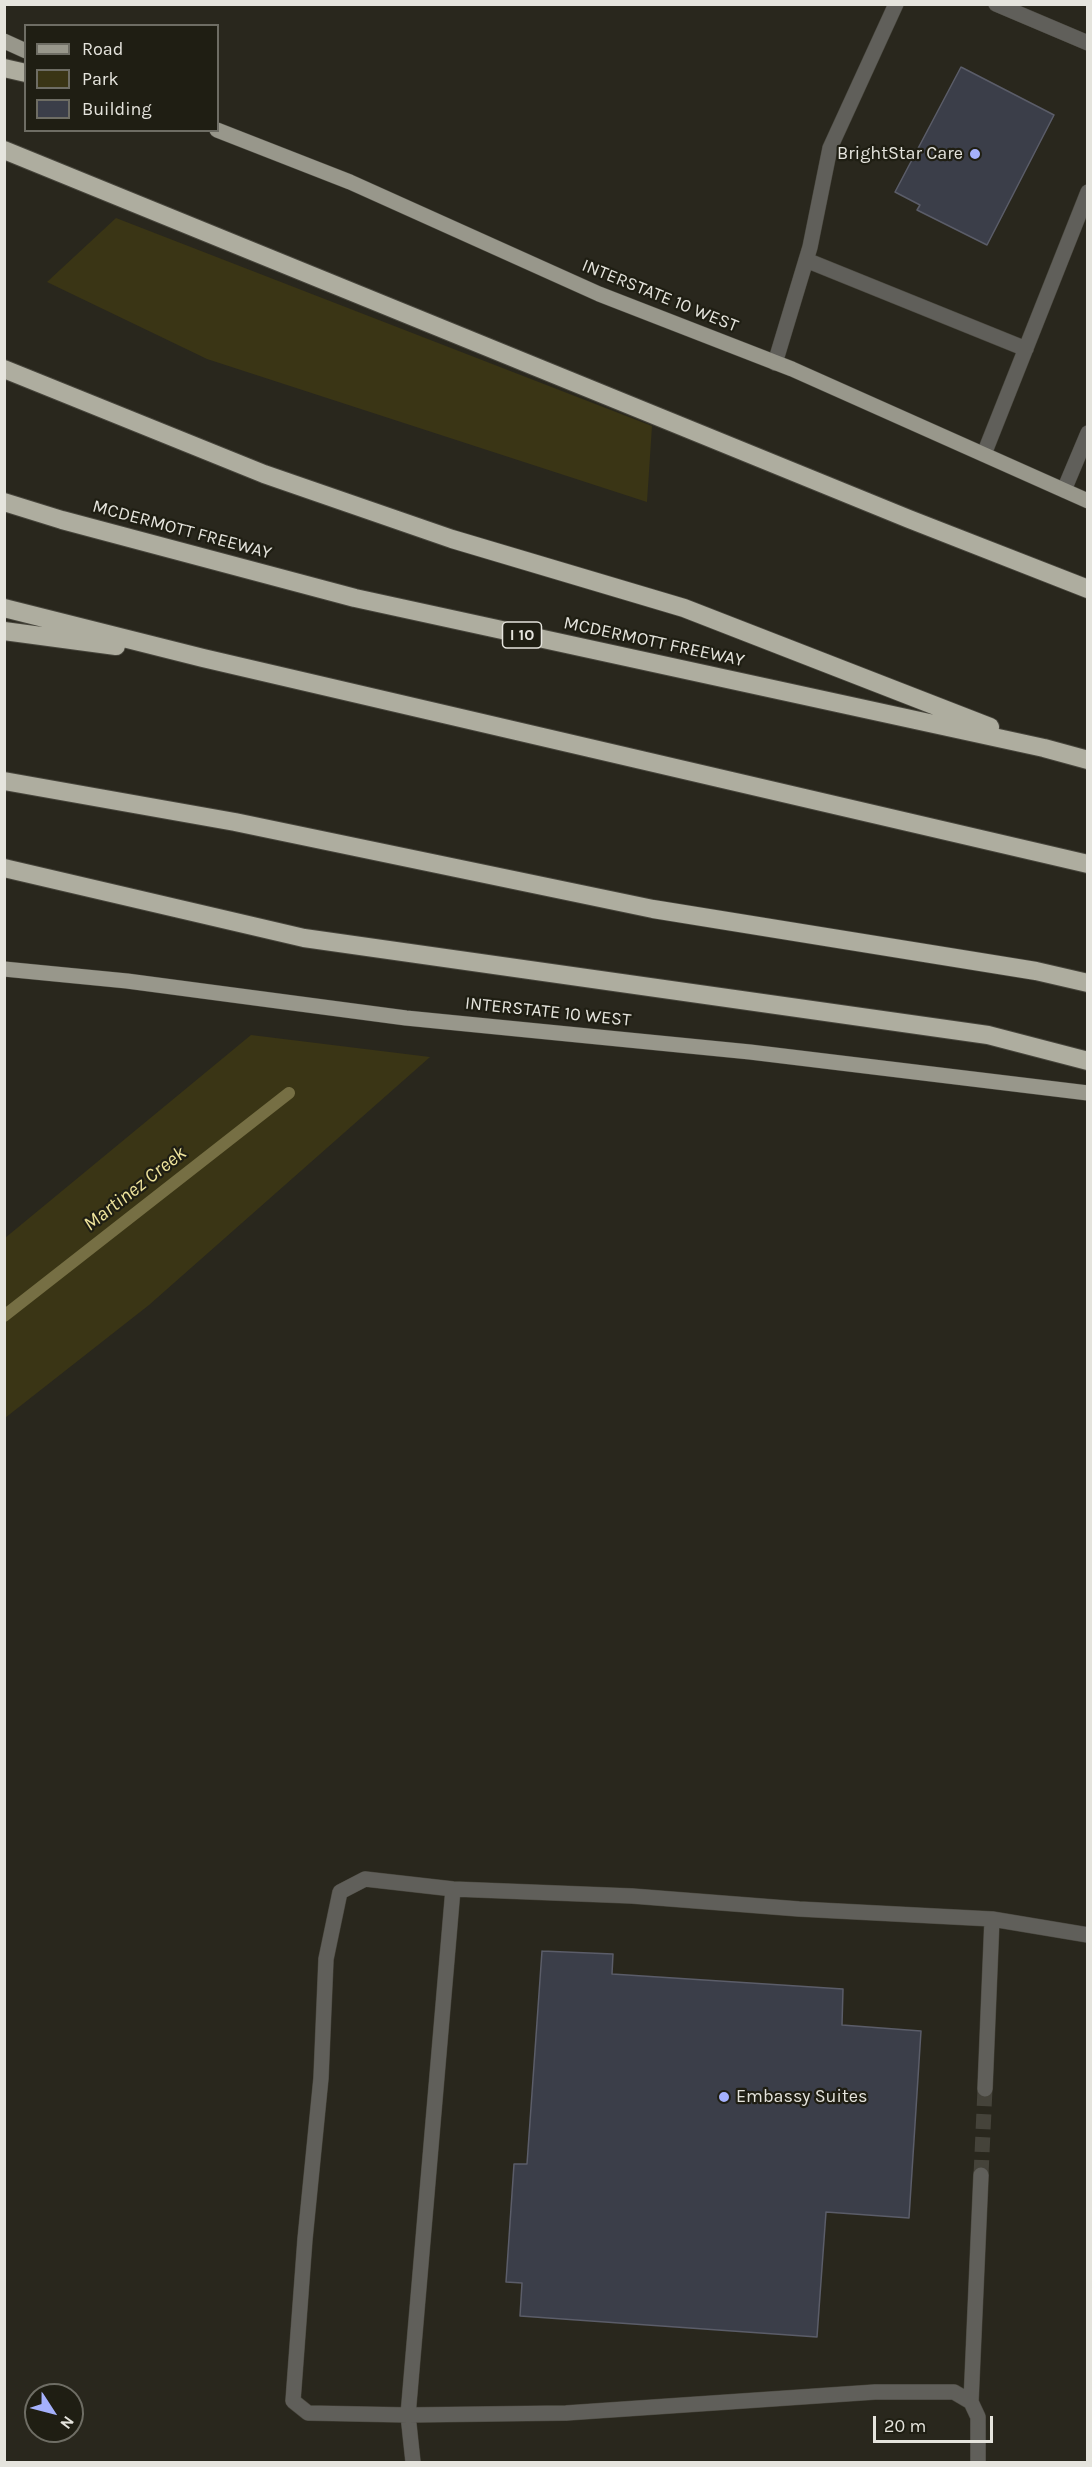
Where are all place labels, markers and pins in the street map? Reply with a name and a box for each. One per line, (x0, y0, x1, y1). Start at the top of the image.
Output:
place label: BrightStar Care (837, 143, 963, 165)
marker: BrightStar Care (968, 147, 982, 161)
place label: Embassy Suites (736, 2086, 867, 2108)
marker: Embassy Suites (717, 2090, 731, 2104)

